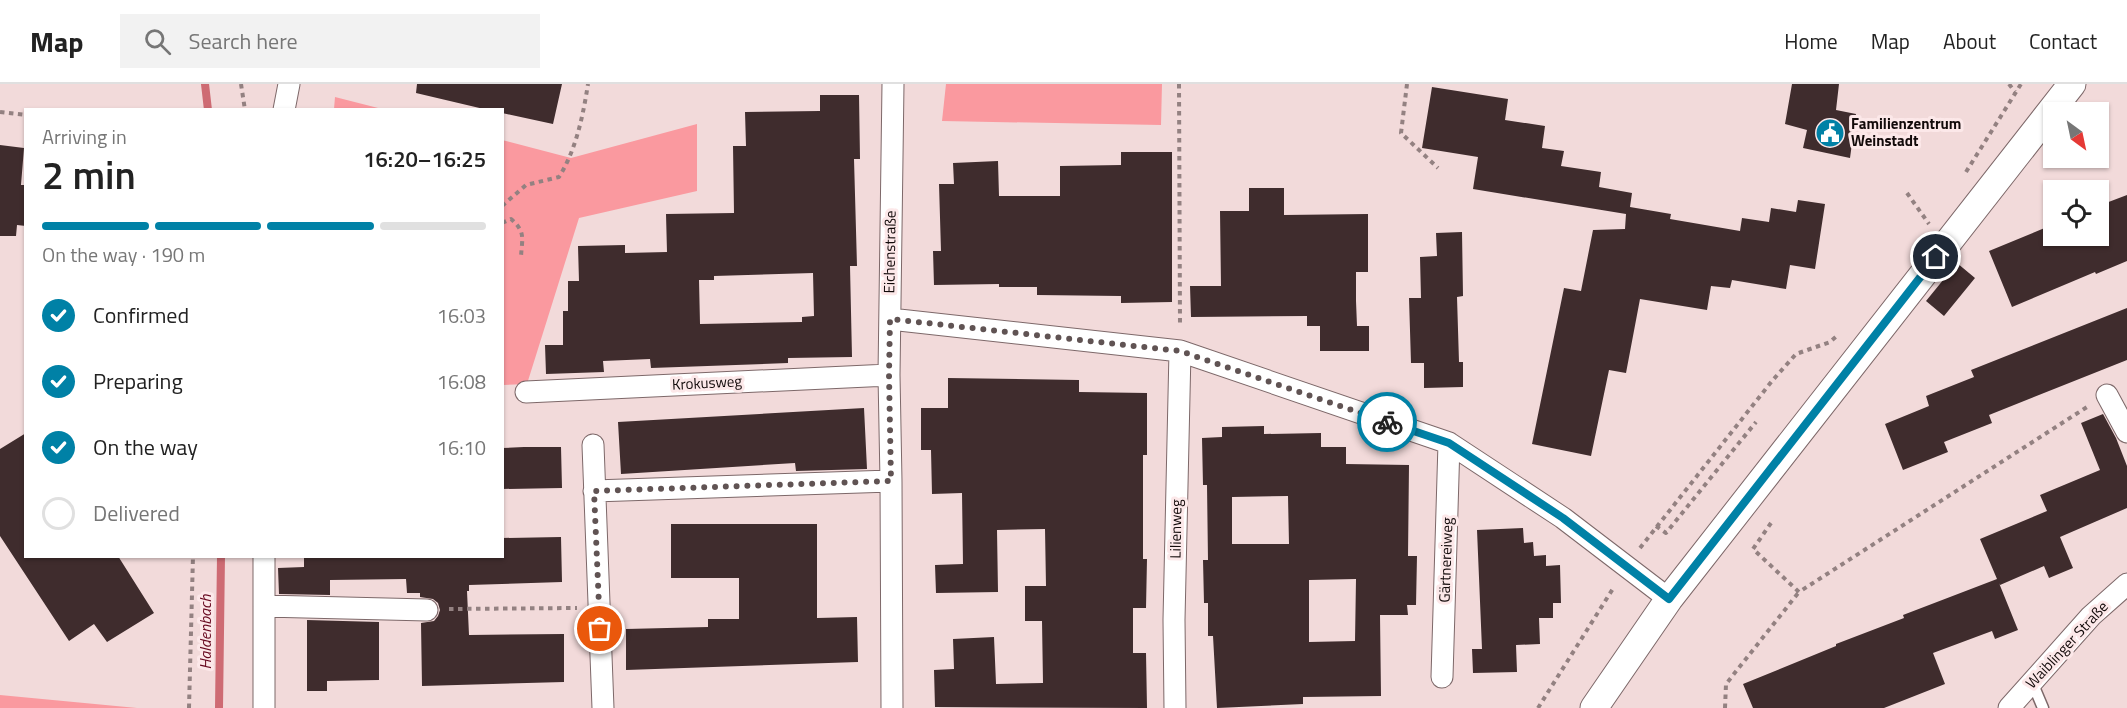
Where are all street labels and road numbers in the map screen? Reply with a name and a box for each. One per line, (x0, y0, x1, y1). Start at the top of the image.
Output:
street label: Eichenstraße (877, 210, 902, 294)
street label: Krokusweg (671, 369, 743, 396)
street label: Lilienweg (1163, 499, 1188, 559)
street label: Gärtnereiweg (1433, 517, 1458, 603)
street label: Waiblinger Straße (2020, 596, 2113, 694)

